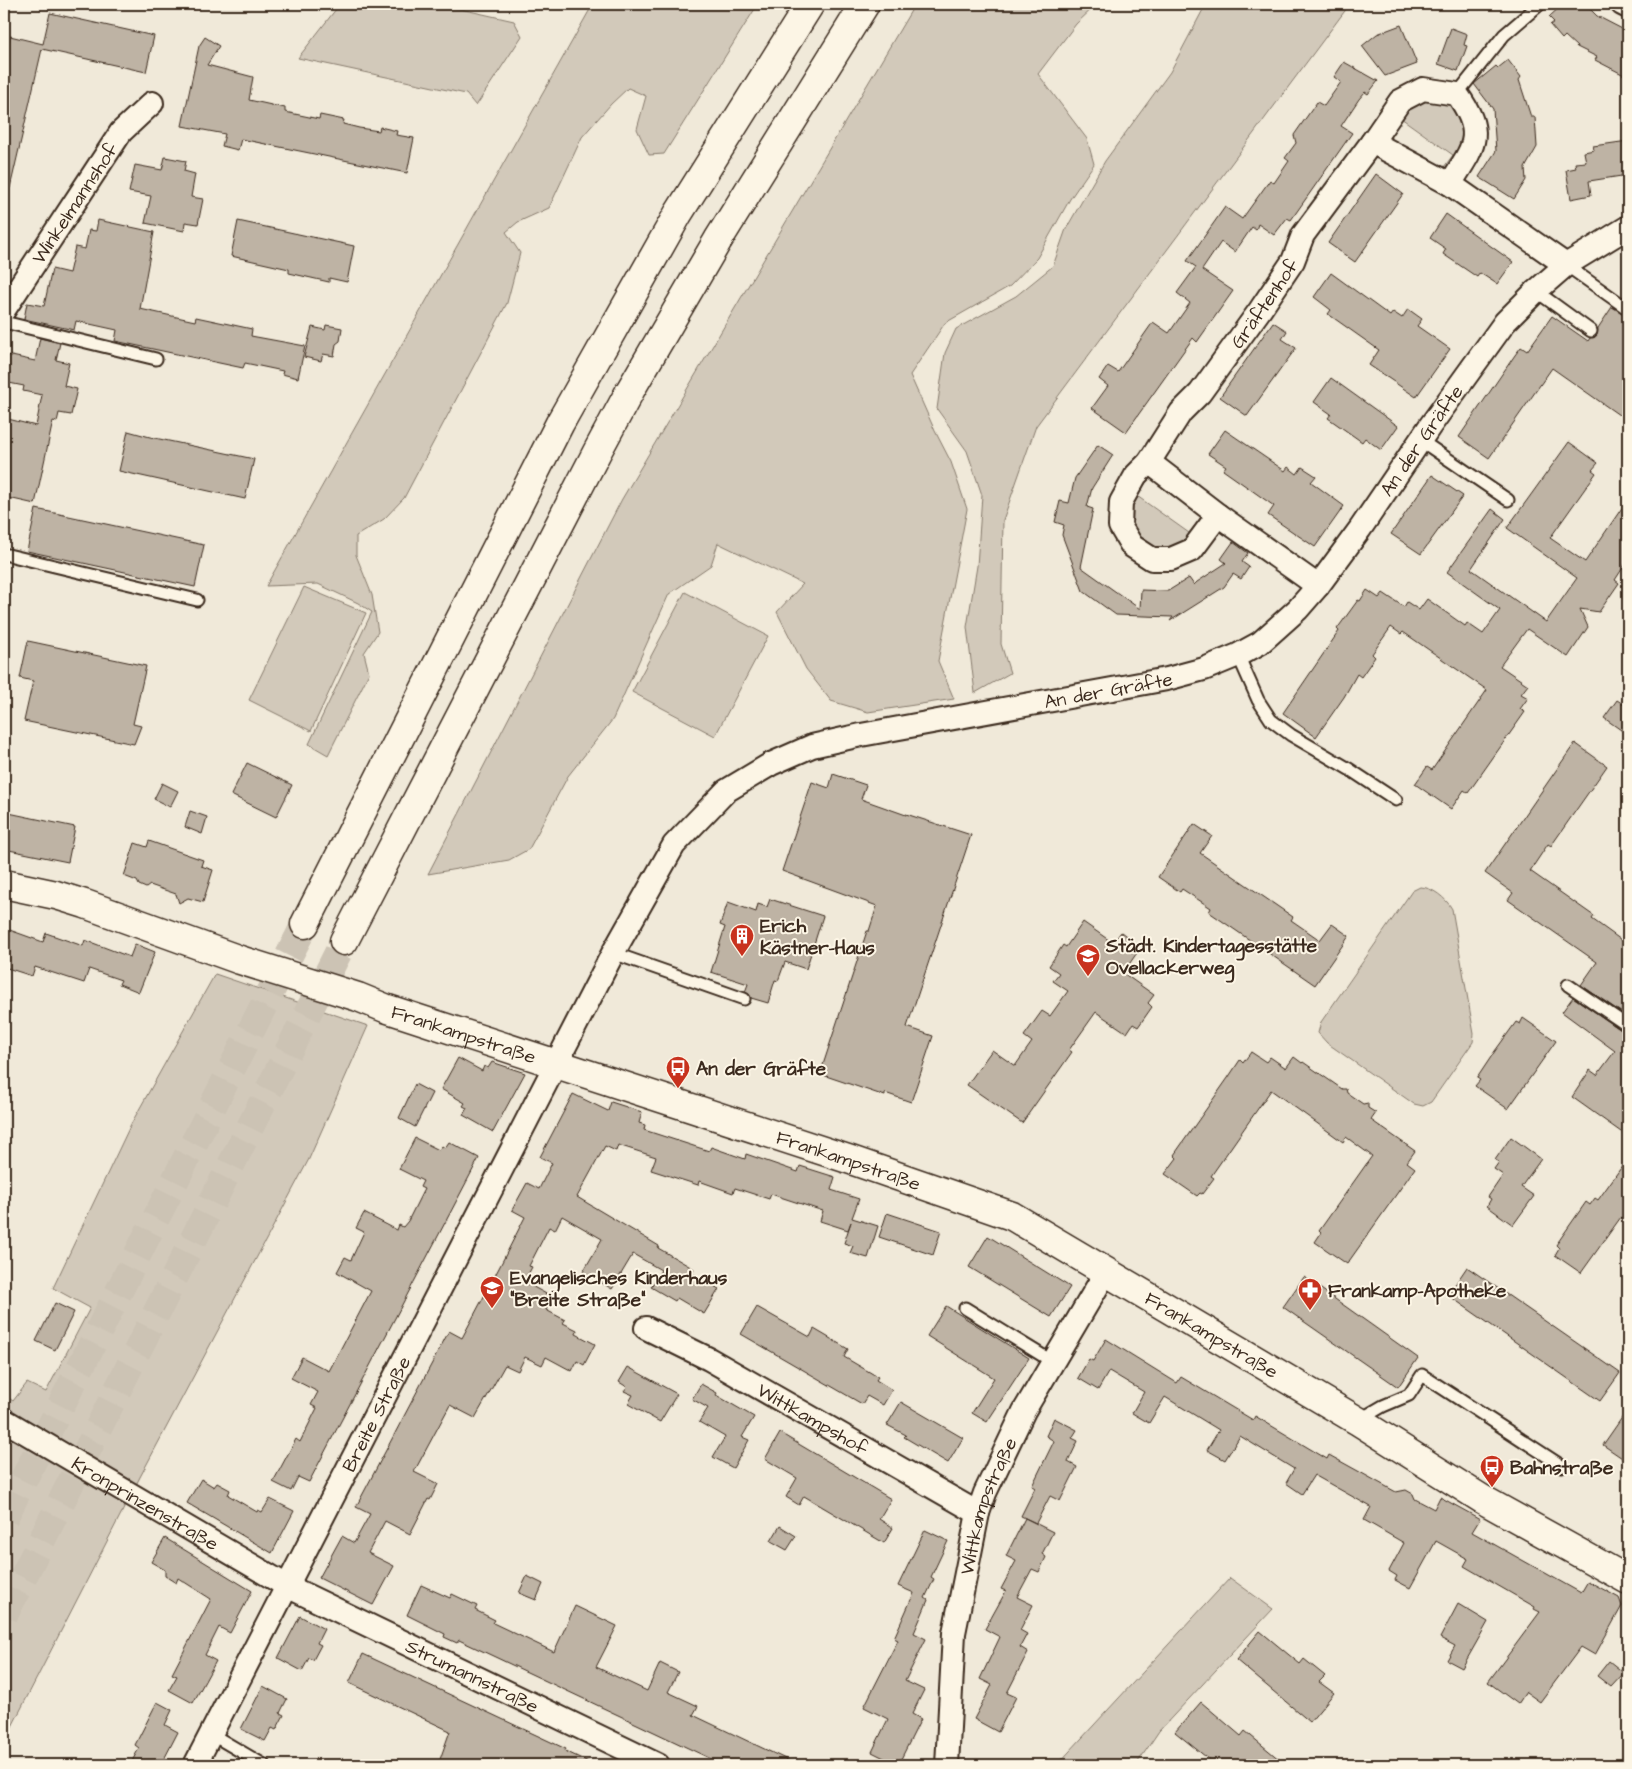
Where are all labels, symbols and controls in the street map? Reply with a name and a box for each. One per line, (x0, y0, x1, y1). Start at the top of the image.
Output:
street label: Winkelmannshof (26, 138, 126, 270)
street label: Gräftenhof (1224, 253, 1306, 354)
street label: An der Gräfte (1374, 380, 1470, 502)
street label: An der Gräfte (1042, 666, 1176, 716)
place label: Erich Kästner-Haus (760, 913, 875, 962)
building icon: Erich Kästner-Haus (729, 923, 755, 957)
place label: Städt. Kindertagesstätte Ovellackerweg (1105, 933, 1318, 983)
school or university icon: Städt. Kindertagesstätte Ovellackerweg (1075, 943, 1101, 977)
street label: Frankampstraße (387, 999, 539, 1071)
bus stop icon: An der Gräfte (665, 1055, 691, 1089)
place label: An der Gräfte (696, 1056, 827, 1083)
street label: Frankampstraße (773, 1125, 924, 1198)
place label: Evangelisches Kinderhaus "Breite Straße" (510, 1265, 728, 1314)
school or university icon: Evangelisches Kinderhaus "Breite Straße" (479, 1275, 505, 1309)
pharmacy icon: Frankamp-Apotheke (1297, 1277, 1323, 1311)
place label: Frankamp-Apotheke (1328, 1278, 1507, 1305)
street label: Frankampstraße (1139, 1286, 1283, 1386)
street label: Breite Straße (336, 1352, 418, 1477)
street label: Wittkampshof (752, 1377, 873, 1463)
street label: Wittkampstraße (954, 1433, 1024, 1577)
street label: Kronprinzenstraße (66, 1451, 223, 1558)
bus stop icon: Bahnstraße (1479, 1454, 1505, 1488)
place label: Bahnstraße (1510, 1455, 1614, 1482)
street label: Strumannstraße (401, 1633, 543, 1720)

